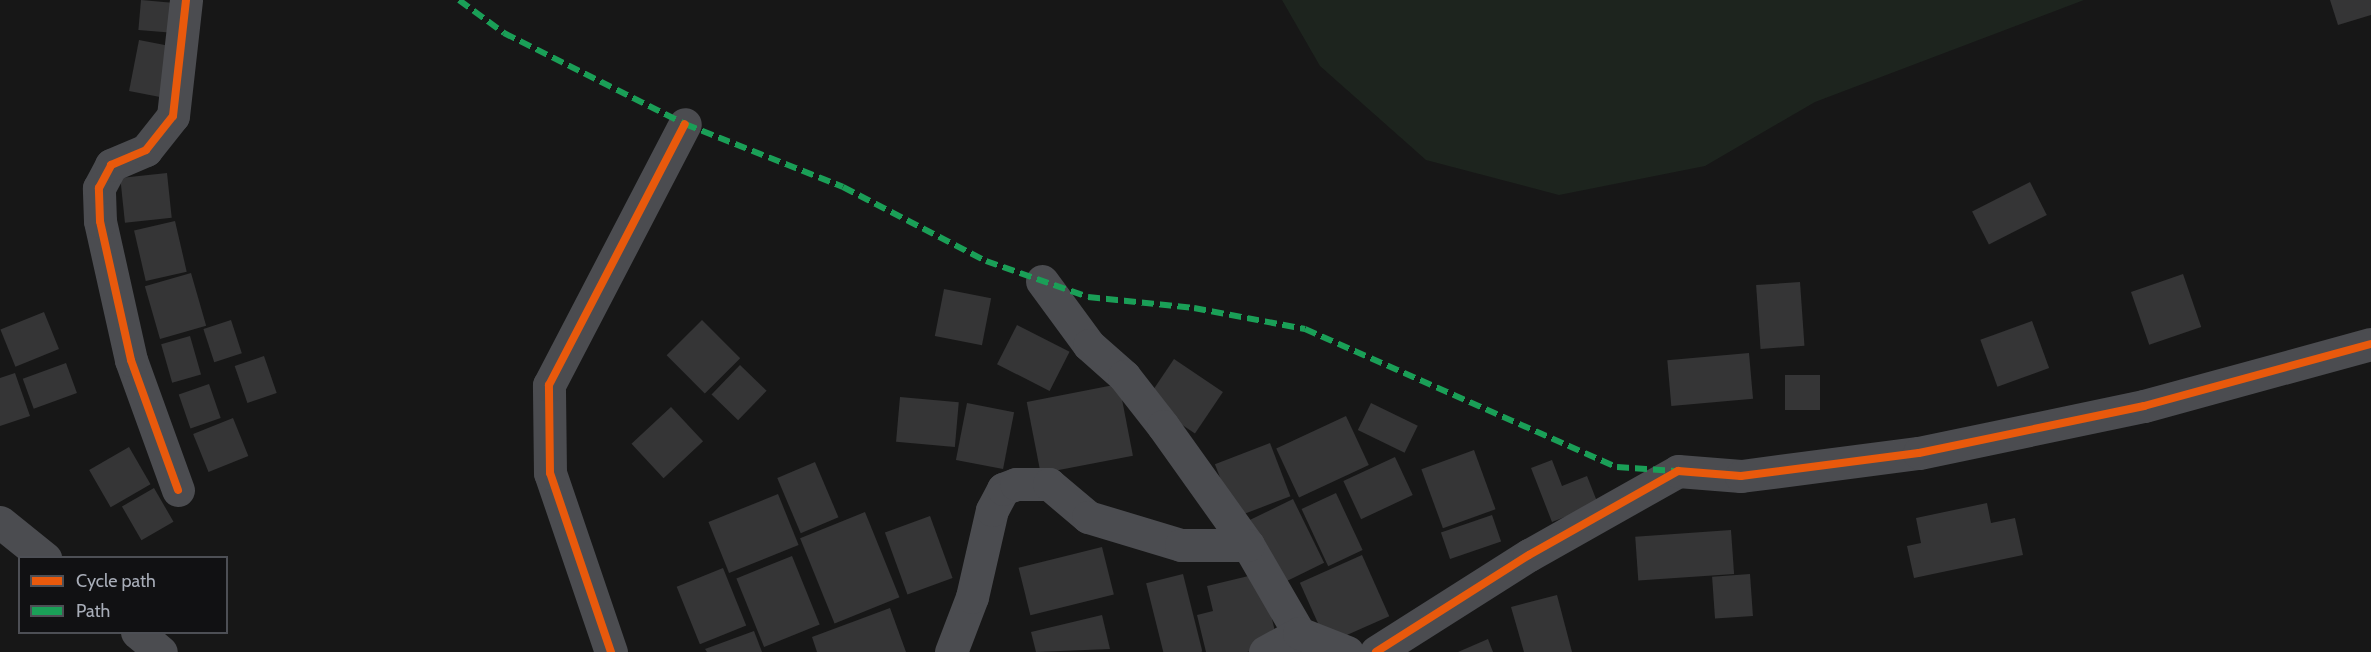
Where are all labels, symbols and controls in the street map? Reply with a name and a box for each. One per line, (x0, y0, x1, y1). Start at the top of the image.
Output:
legend (18, 556, 228, 634)
text: Cycle path (76, 570, 156, 592)
text: Path (76, 600, 110, 622)

